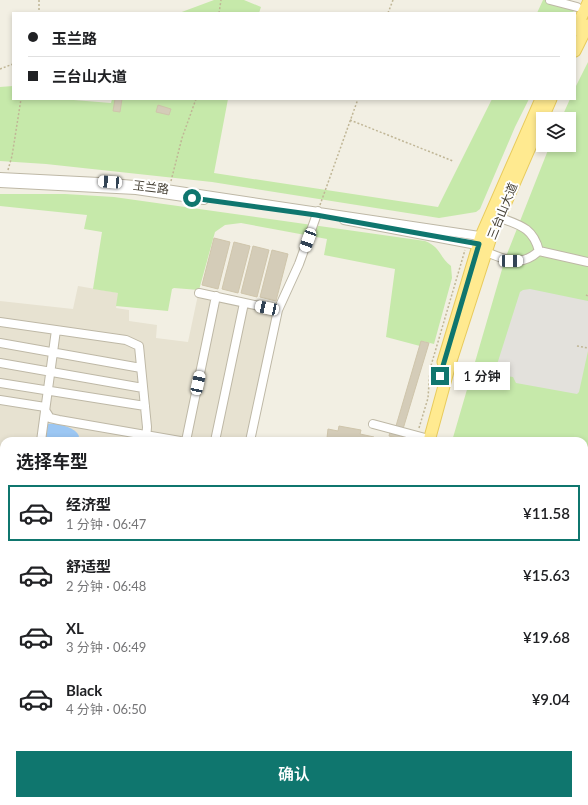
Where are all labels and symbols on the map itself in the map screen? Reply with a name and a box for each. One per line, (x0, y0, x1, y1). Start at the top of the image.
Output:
car (98, 175, 122, 189)
street label: 玉兰路 (132, 177, 170, 197)
street label: 三台山大道 (484, 180, 520, 242)
route start (183, 189, 201, 207)
car (298, 227, 318, 253)
car (499, 255, 523, 267)
car (254, 300, 280, 316)
callout: 1 分钟 (454, 362, 510, 390)
route end (431, 367, 449, 385)
car (190, 370, 206, 396)

